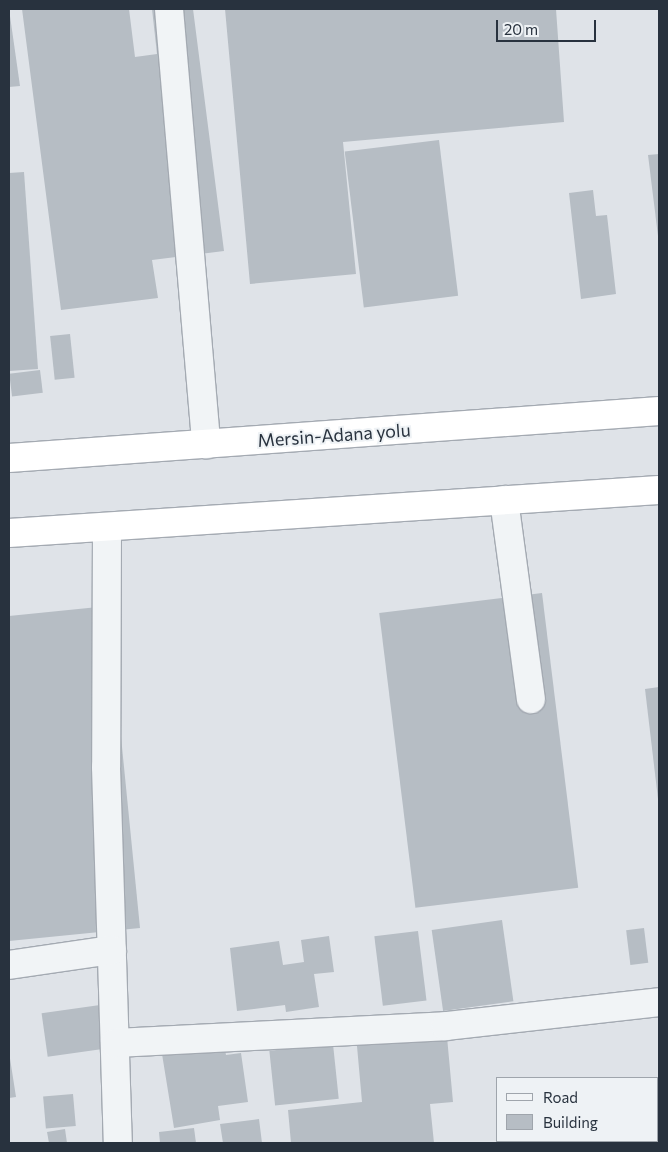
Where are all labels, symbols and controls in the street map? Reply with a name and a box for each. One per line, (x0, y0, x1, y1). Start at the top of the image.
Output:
scale bar (498, 10, 598, 42)
text: 20 m (504, 20, 538, 38)
street label: Mersin-Adana yolu (257, 419, 411, 451)
legend (496, 1077, 658, 1142)
text: Road (543, 1088, 578, 1106)
text: Building (543, 1113, 598, 1131)

